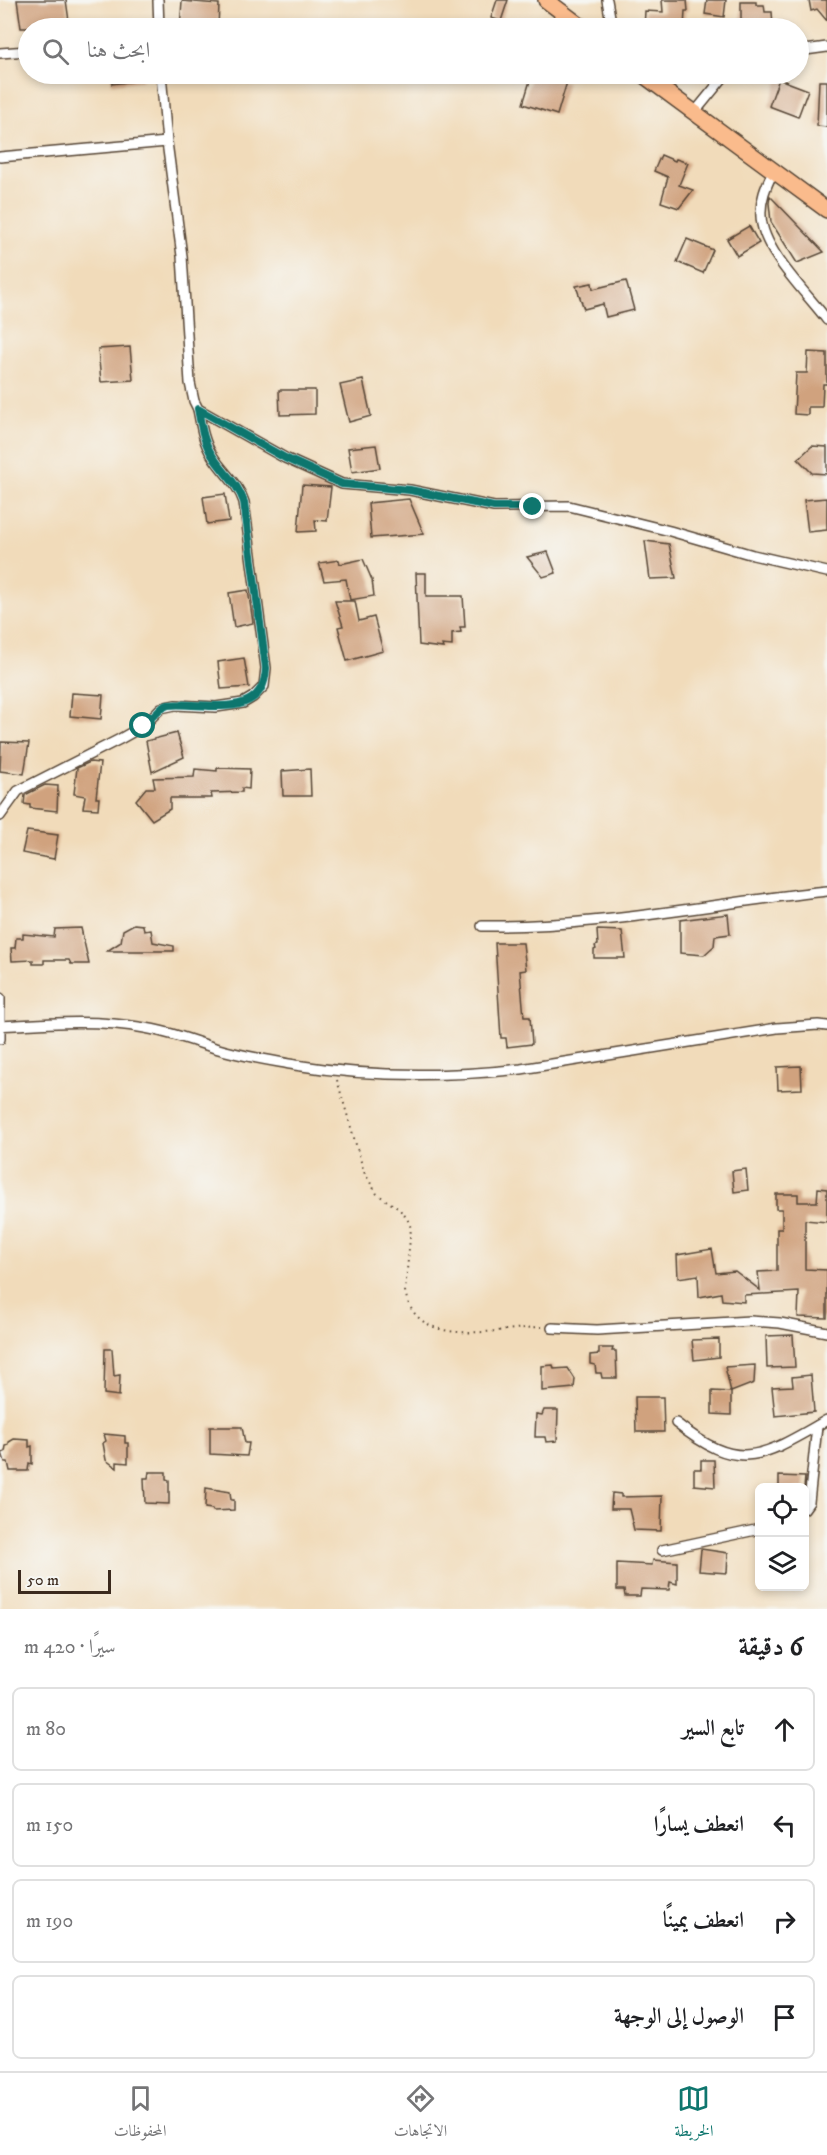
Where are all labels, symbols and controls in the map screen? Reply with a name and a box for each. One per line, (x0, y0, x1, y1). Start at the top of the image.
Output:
search box (18, 18, 809, 84)
icon: search (39, 35, 72, 68)
text: ابحث هنا (87, 37, 150, 64)
route end (519, 493, 545, 519)
route start (129, 712, 155, 738)
map controls (755, 1483, 809, 1591)
button: locate (755, 1483, 809, 1537)
button: layers (755, 1537, 809, 1591)
scale bar (18, 1567, 111, 1594)
text: 50 m (27, 1570, 59, 1590)
text: 6 دقيقة (738, 1631, 803, 1664)
text: سيرًا · 420 m (24, 1635, 116, 1660)
icon: ahead (768, 1713, 801, 1746)
text: تابع السير (682, 1715, 744, 1742)
text: 80 m (26, 1717, 66, 1742)
icon: left (768, 1809, 801, 1842)
text: انعطف يسارًا (654, 1811, 744, 1838)
text: 150 m (26, 1813, 73, 1838)
icon: right (768, 1905, 801, 1938)
text: انعطف يمينًا (663, 1907, 744, 1934)
text: 190 m (26, 1909, 73, 1934)
icon: arrive (768, 2001, 801, 2034)
text: الوصول إلى الوجهة (614, 2003, 744, 2030)
tab: المحفوظات (114, 2082, 166, 2146)
tab: الاتجاهات (394, 2082, 447, 2146)
tab: الخريطة (674, 2082, 713, 2146)

